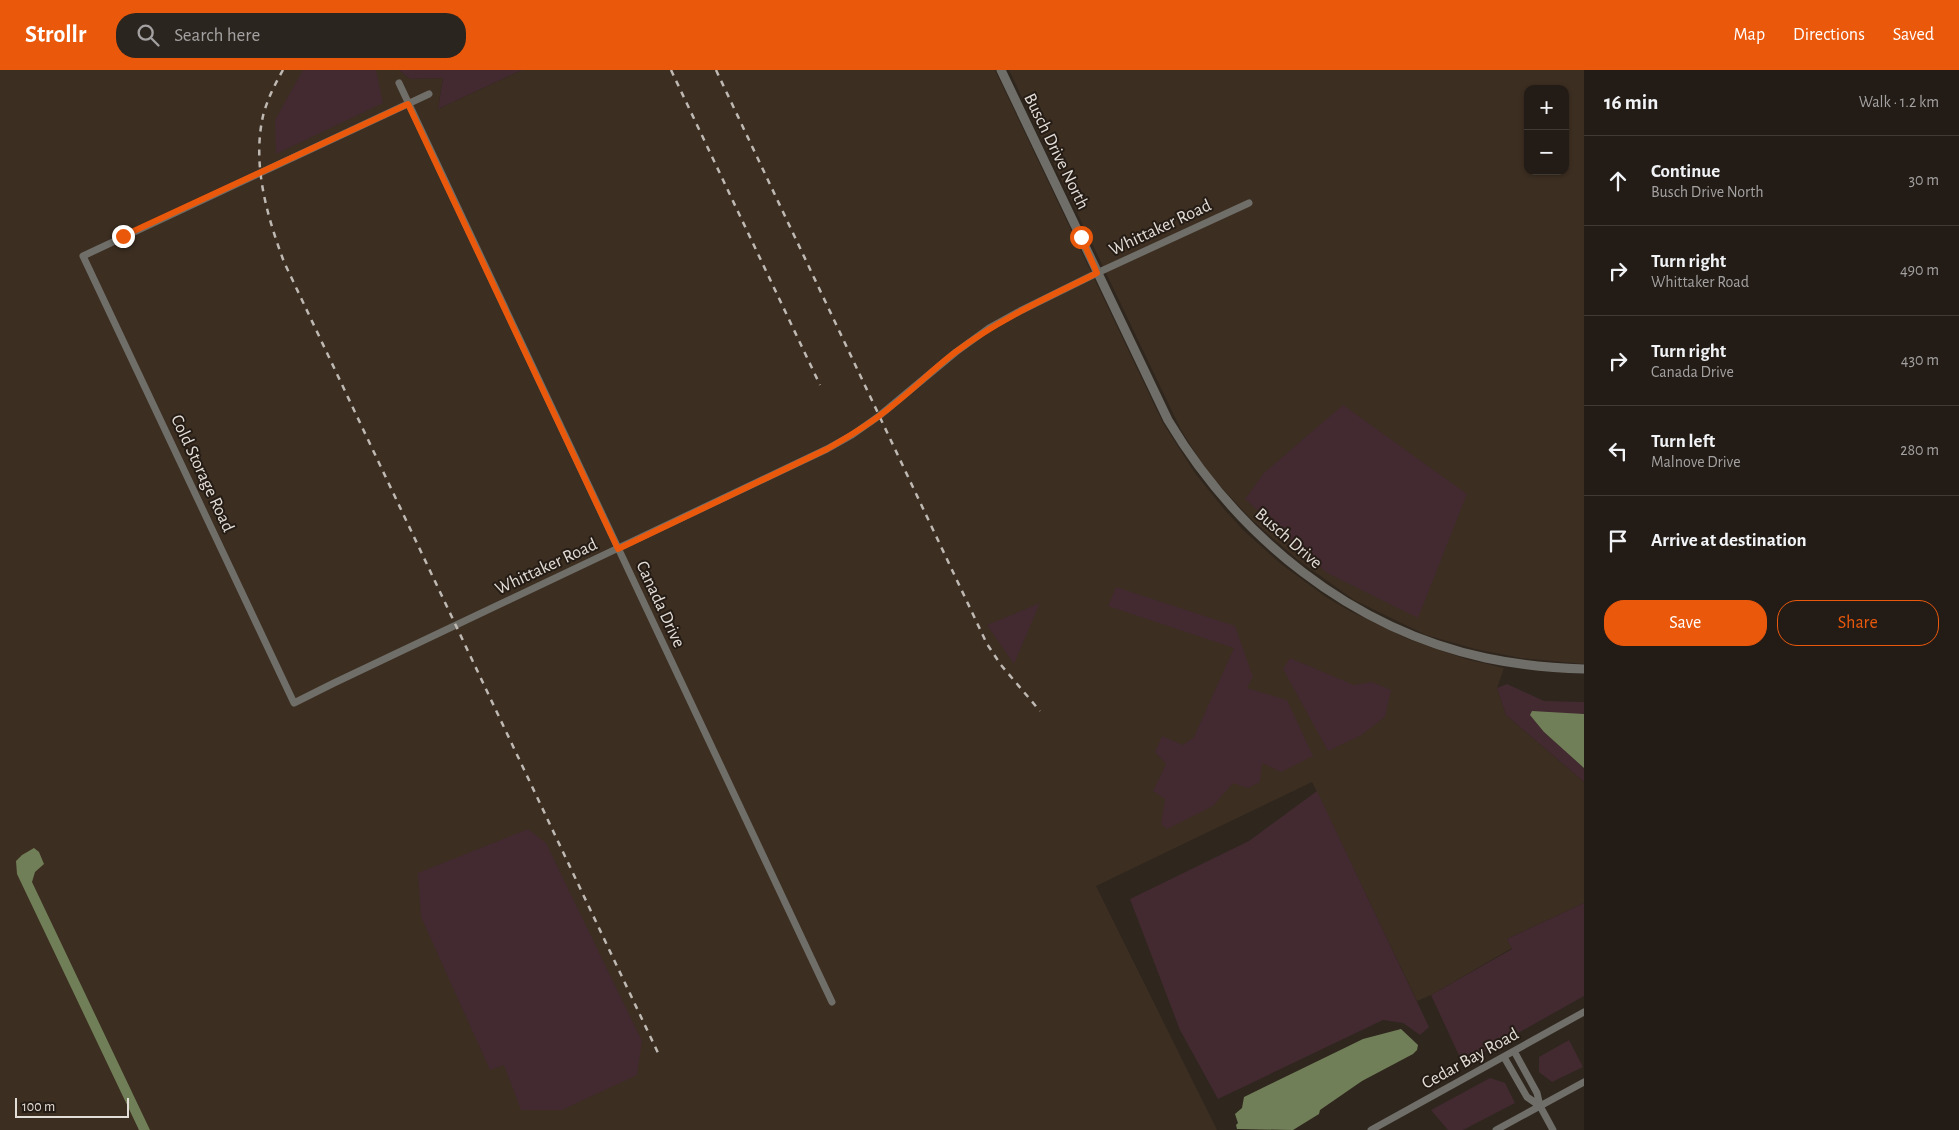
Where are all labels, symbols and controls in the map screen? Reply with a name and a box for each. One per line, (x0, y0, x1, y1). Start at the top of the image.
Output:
search box (116, 13, 466, 58)
icon: search (134, 21, 162, 49)
text: Strollr (25, 23, 86, 47)
text: Search here (174, 26, 260, 45)
text: Map (1734, 26, 1765, 44)
text: Directions (1793, 26, 1865, 44)
text: Saved (1893, 26, 1934, 44)
map controls (1524, 85, 1569, 175)
button: + (1524, 85, 1569, 130)
street label: Busch Drive North (1020, 91, 1092, 212)
text: 16 min (1604, 92, 1658, 113)
text: Walk · 1.2 km (1859, 94, 1939, 110)
button: − (1524, 130, 1569, 175)
text: Continue (1651, 162, 1720, 181)
icon: ahead (1604, 167, 1632, 195)
text: 30 m (1909, 172, 1939, 188)
text: Busch Drive North (1651, 184, 1764, 200)
street label: Whittaker Road (1107, 196, 1214, 259)
route end (112, 225, 135, 248)
route start (1070, 226, 1093, 249)
text: Turn right (1651, 252, 1726, 271)
icon: right (1604, 257, 1632, 285)
text: 490 m (1900, 262, 1939, 278)
text: Whittaker Road (1651, 274, 1749, 290)
text: Turn right (1651, 342, 1726, 361)
icon: right (1604, 347, 1632, 375)
text: 430 m (1901, 352, 1939, 368)
text: Canada Drive (1651, 364, 1734, 380)
street label: Cold Storage Road (167, 412, 237, 535)
text: Turn left (1651, 432, 1715, 451)
icon: left (1604, 437, 1632, 465)
text: 280 m (1900, 442, 1939, 458)
text: Malnove Drive (1651, 454, 1741, 470)
street label: Busch Drive (1251, 505, 1325, 573)
icon: arrive (1604, 527, 1632, 555)
text: Arrive at destination (1651, 531, 1807, 550)
street label: Whittaker Road (493, 535, 600, 598)
street label: Canada Drive (632, 558, 688, 650)
button: Save (1604, 600, 1767, 646)
button: Share (1777, 600, 1939, 646)
street label: Cedar Bay Road (1419, 1025, 1522, 1093)
scale bar (15, 1095, 129, 1118)
text: 100 m (22, 1100, 55, 1114)

